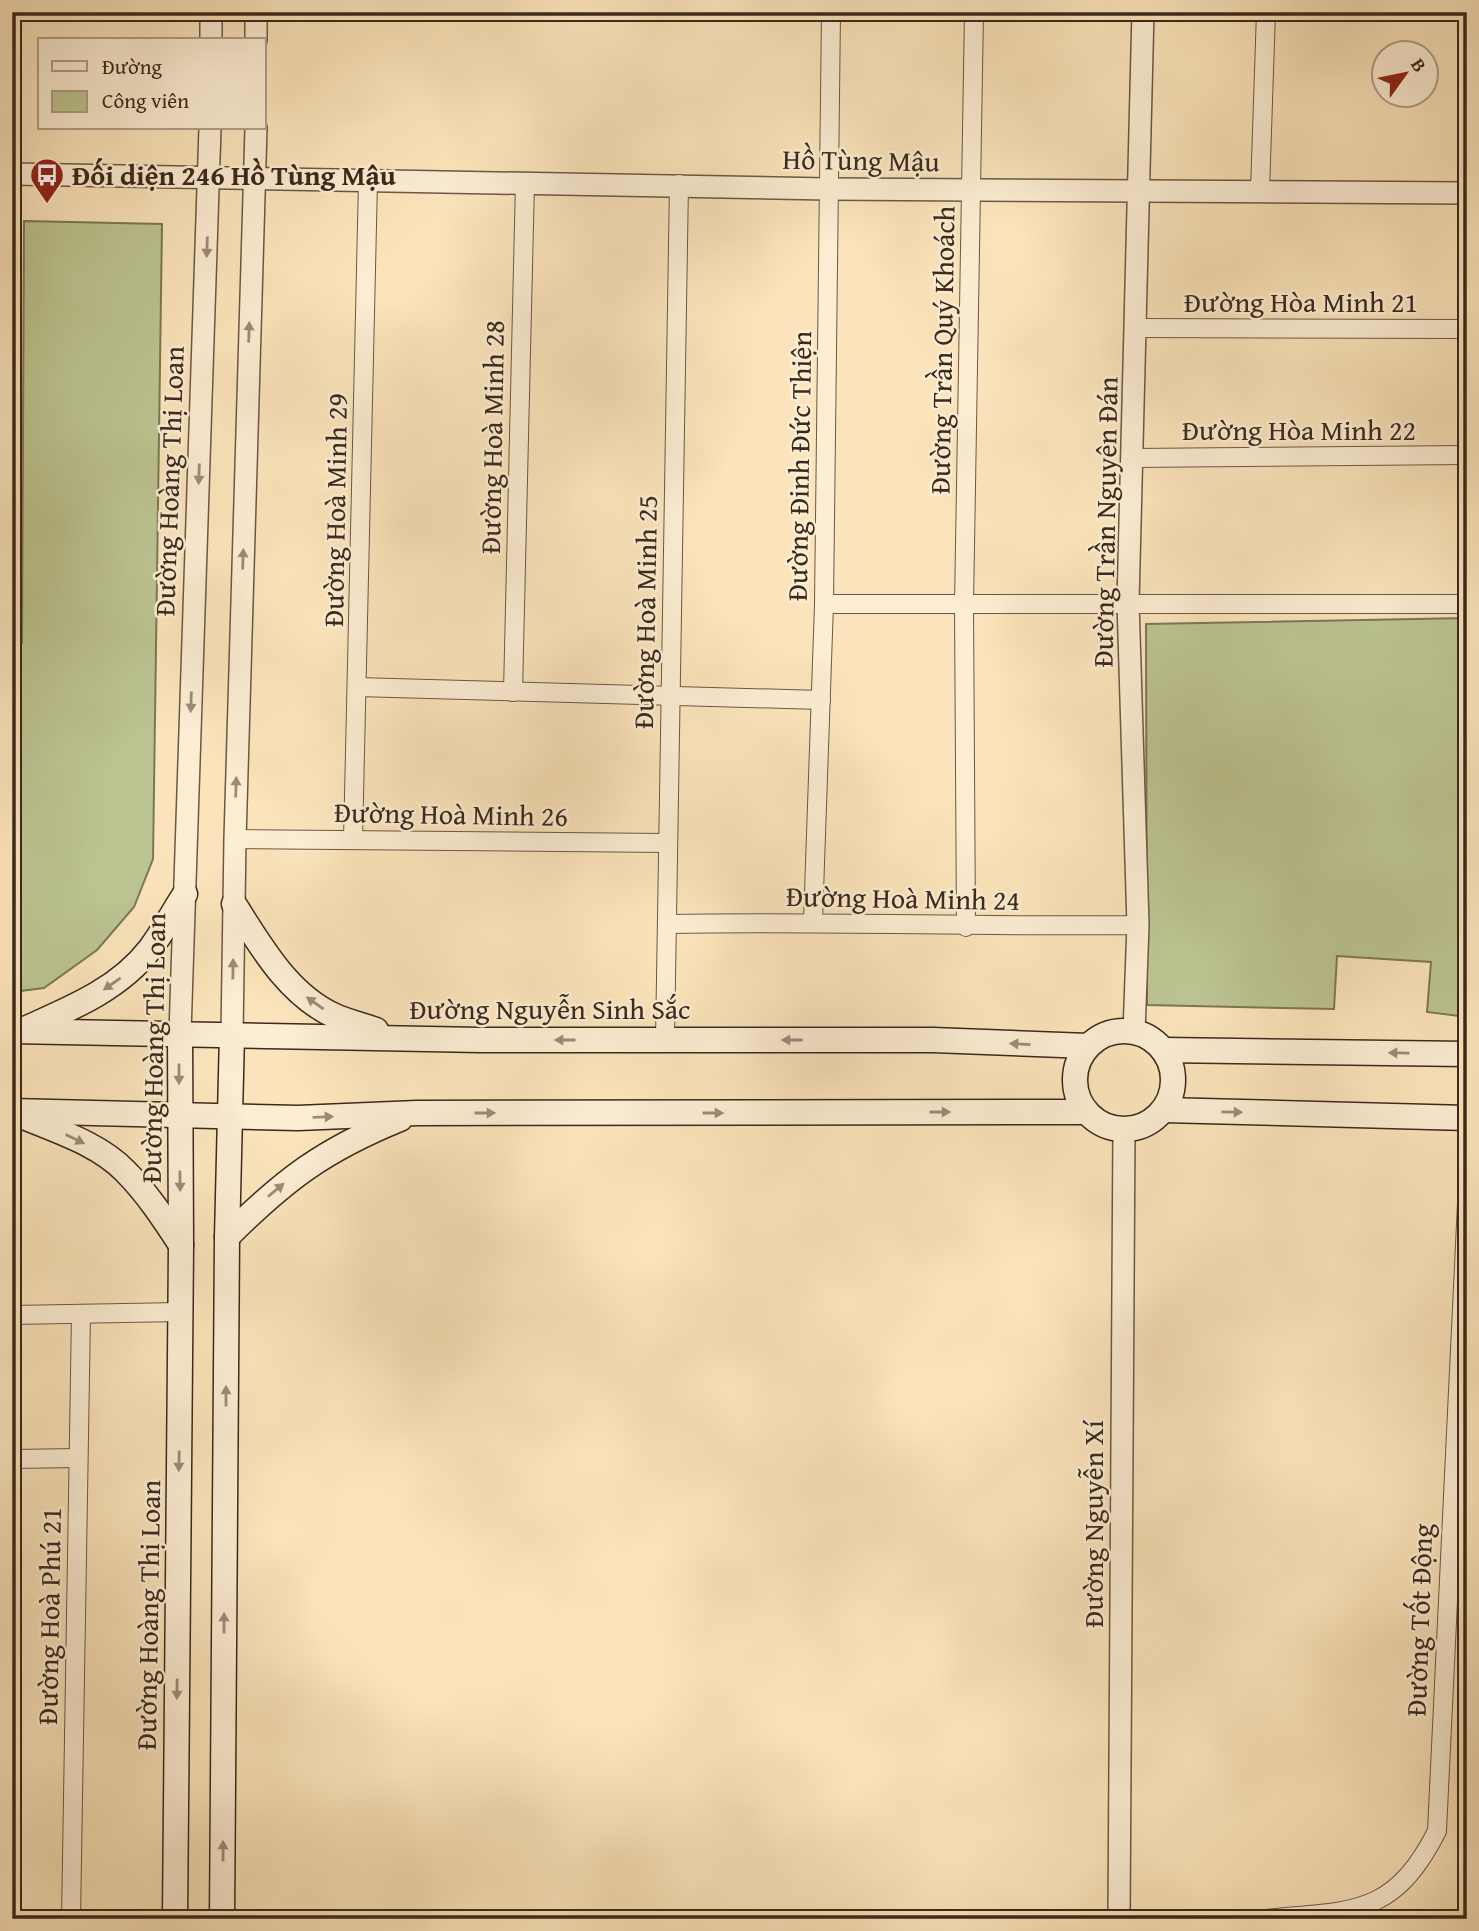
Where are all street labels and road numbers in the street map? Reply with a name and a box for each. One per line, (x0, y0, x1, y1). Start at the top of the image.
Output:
street label: Hồ Tùng Mậu (782, 138, 940, 181)
street label: Đường Trần Quý Khoách (918, 205, 965, 494)
street label: Đường Hòa Minh 21 (1184, 281, 1418, 322)
street label: Đường Hoà Minh 28 (469, 320, 514, 554)
street label: Đường Đinh Đức Thiện (776, 330, 821, 601)
street label: Đường Hoàng Thị Loan (143, 345, 194, 617)
street label: Đường Trần Nguyên Đán (1081, 376, 1128, 668)
street label: Đường Hoà Minh 29 (312, 393, 357, 627)
street label: Đường Hòa Minh 22 (1182, 409, 1416, 450)
street label: Đường Hoà Minh 25 (622, 495, 667, 729)
street label: Đường Hoà Minh 26 (334, 791, 568, 836)
street label: Đường Hoà Minh 24 (786, 875, 1020, 920)
street label: Đường Hoàng Thị Loan (130, 912, 175, 1184)
street label: Đường Nguyễn Sinh Sắc (410, 988, 690, 1029)
street label: Đường Nguyễn Xí (1072, 1419, 1113, 1628)
street label: Đường Hoàng Thị Loan (125, 1479, 170, 1751)
street label: Đường Hoà Phú 21 (26, 1507, 71, 1725)
street label: Đường Tốt Động (1395, 1523, 1442, 1717)

